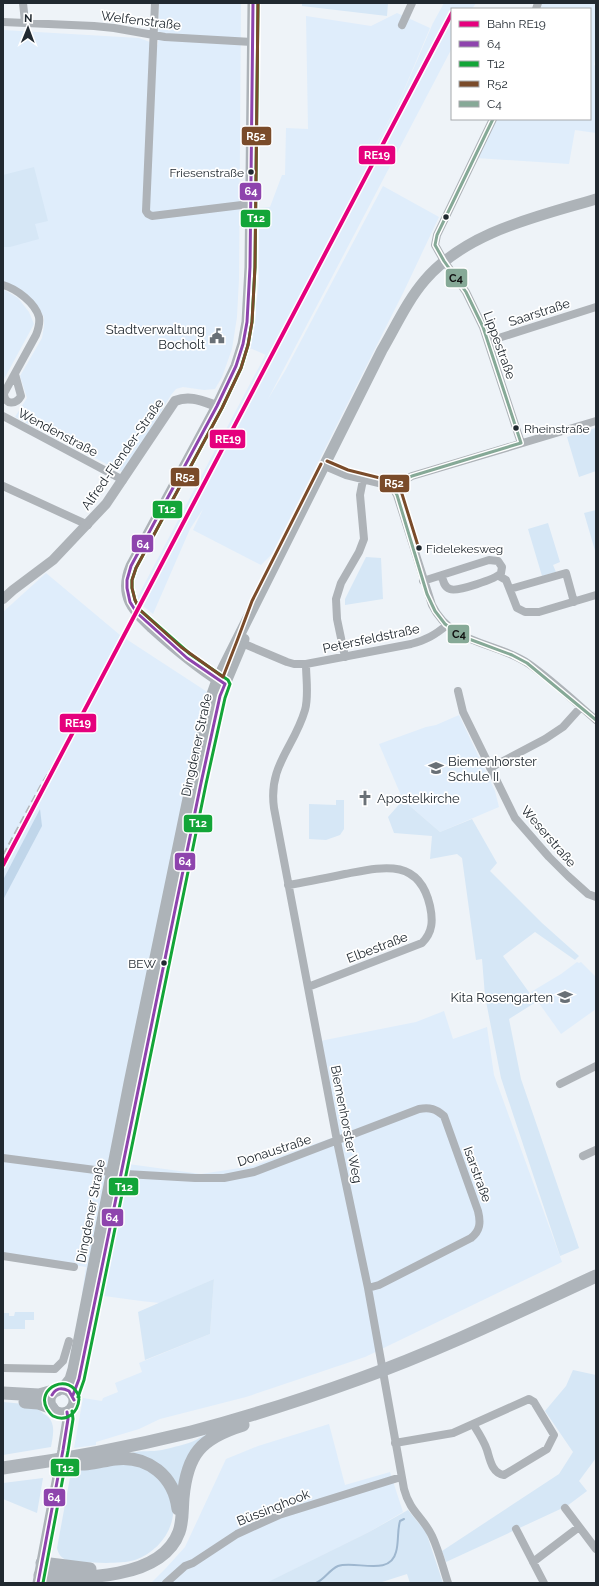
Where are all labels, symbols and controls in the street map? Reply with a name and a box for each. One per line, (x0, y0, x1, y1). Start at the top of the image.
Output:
north arrow (8, 8, 48, 48)
street label: Welfenstraße (100, 8, 182, 33)
legend (451, 8, 591, 120)
text: N (24, 12, 32, 25)
text: Bahn RE19 (487, 17, 546, 31)
text: 64 (487, 37, 501, 51)
text: T12 (487, 57, 505, 71)
text: R52 (487, 77, 508, 91)
text: C4 (487, 97, 502, 111)
line badge: R52 (241, 126, 272, 146)
text: R52 (246, 130, 266, 143)
line badge: RE19 (358, 145, 396, 165)
text: RE19 (364, 149, 390, 162)
place label: Friesenstraße (169, 166, 244, 180)
marker: Friesenstraße (246, 167, 256, 177)
line badge: 64 (239, 182, 262, 201)
text: 64 (245, 185, 257, 198)
line badge: T12 (240, 209, 271, 228)
text: T12 (247, 212, 265, 225)
unlabelled marker (441, 212, 451, 222)
line badge: C4 (445, 268, 468, 288)
text: C4 (449, 272, 463, 285)
street label: Saarstraße (507, 295, 572, 329)
street label: Lippestraße (480, 309, 519, 382)
place label: Stadtverwaltung Bocholt (106, 322, 206, 352)
public building icon: Stadtverwaltung Bocholt (208, 327, 226, 345)
street label: Alfred-Flender-Straße (78, 395, 167, 513)
street label: Wendenstraße (15, 405, 101, 460)
place label: Rheinstraße (524, 422, 590, 436)
marker: Rheinstraße (511, 423, 521, 433)
line badge: RE19 (209, 429, 246, 449)
text: RE19 (215, 433, 241, 446)
line badge: R52 (170, 467, 200, 487)
text: R52 (175, 471, 195, 484)
line badge: R52 (379, 474, 410, 493)
text: R52 (384, 477, 404, 490)
line badge: T12 (152, 500, 183, 519)
text: T12 (158, 503, 176, 516)
line badge: 64 (131, 534, 154, 553)
text: 64 (137, 538, 149, 551)
place label: Fidelekesweg (426, 542, 503, 556)
marker: Fidelekesweg (414, 543, 424, 553)
street label: Petersfeldstraße (321, 621, 421, 656)
line badge: C4 (447, 624, 470, 644)
text: C4 (452, 628, 466, 641)
street label: Dingdener Straße (178, 692, 215, 798)
line badge: RE19 (59, 713, 97, 733)
text: RE19 (65, 717, 91, 730)
place label: Biemenhorster Schule II (448, 754, 537, 784)
school or university icon: Biemenhorster Schule II (427, 759, 445, 777)
church icon: Apostelkirche (356, 789, 374, 807)
place label: Apostelkirche (377, 791, 460, 806)
street label: Weserstraße (518, 803, 579, 870)
line badge: T12 (183, 814, 213, 833)
text: T12 (189, 817, 207, 830)
line badge: 64 (174, 852, 196, 871)
text: 64 (179, 855, 191, 868)
street label: Elbestraße (345, 929, 410, 966)
place label: BEW (128, 957, 156, 971)
marker: BEW (159, 958, 169, 968)
school or university icon: Kita Rosengarten (556, 988, 574, 1006)
place label: Kita Rosengarten (450, 990, 553, 1005)
street label: Biemenhorster Weg (328, 1064, 365, 1184)
street label: Donaustraße (235, 1131, 313, 1169)
street label: Isarstraße (461, 1144, 495, 1204)
street label: Dingdener Straße (73, 1158, 108, 1264)
line badge: T12 (108, 1177, 139, 1196)
text: T12 (115, 1181, 133, 1194)
line badge: 64 (101, 1208, 124, 1227)
text: 64 (106, 1211, 118, 1224)
line badge: T12 (50, 1458, 80, 1477)
text: T12 (56, 1462, 74, 1475)
street label: Büssinghook (235, 1486, 312, 1529)
line badge: 64 (43, 1488, 66, 1507)
text: 64 (48, 1491, 60, 1504)

